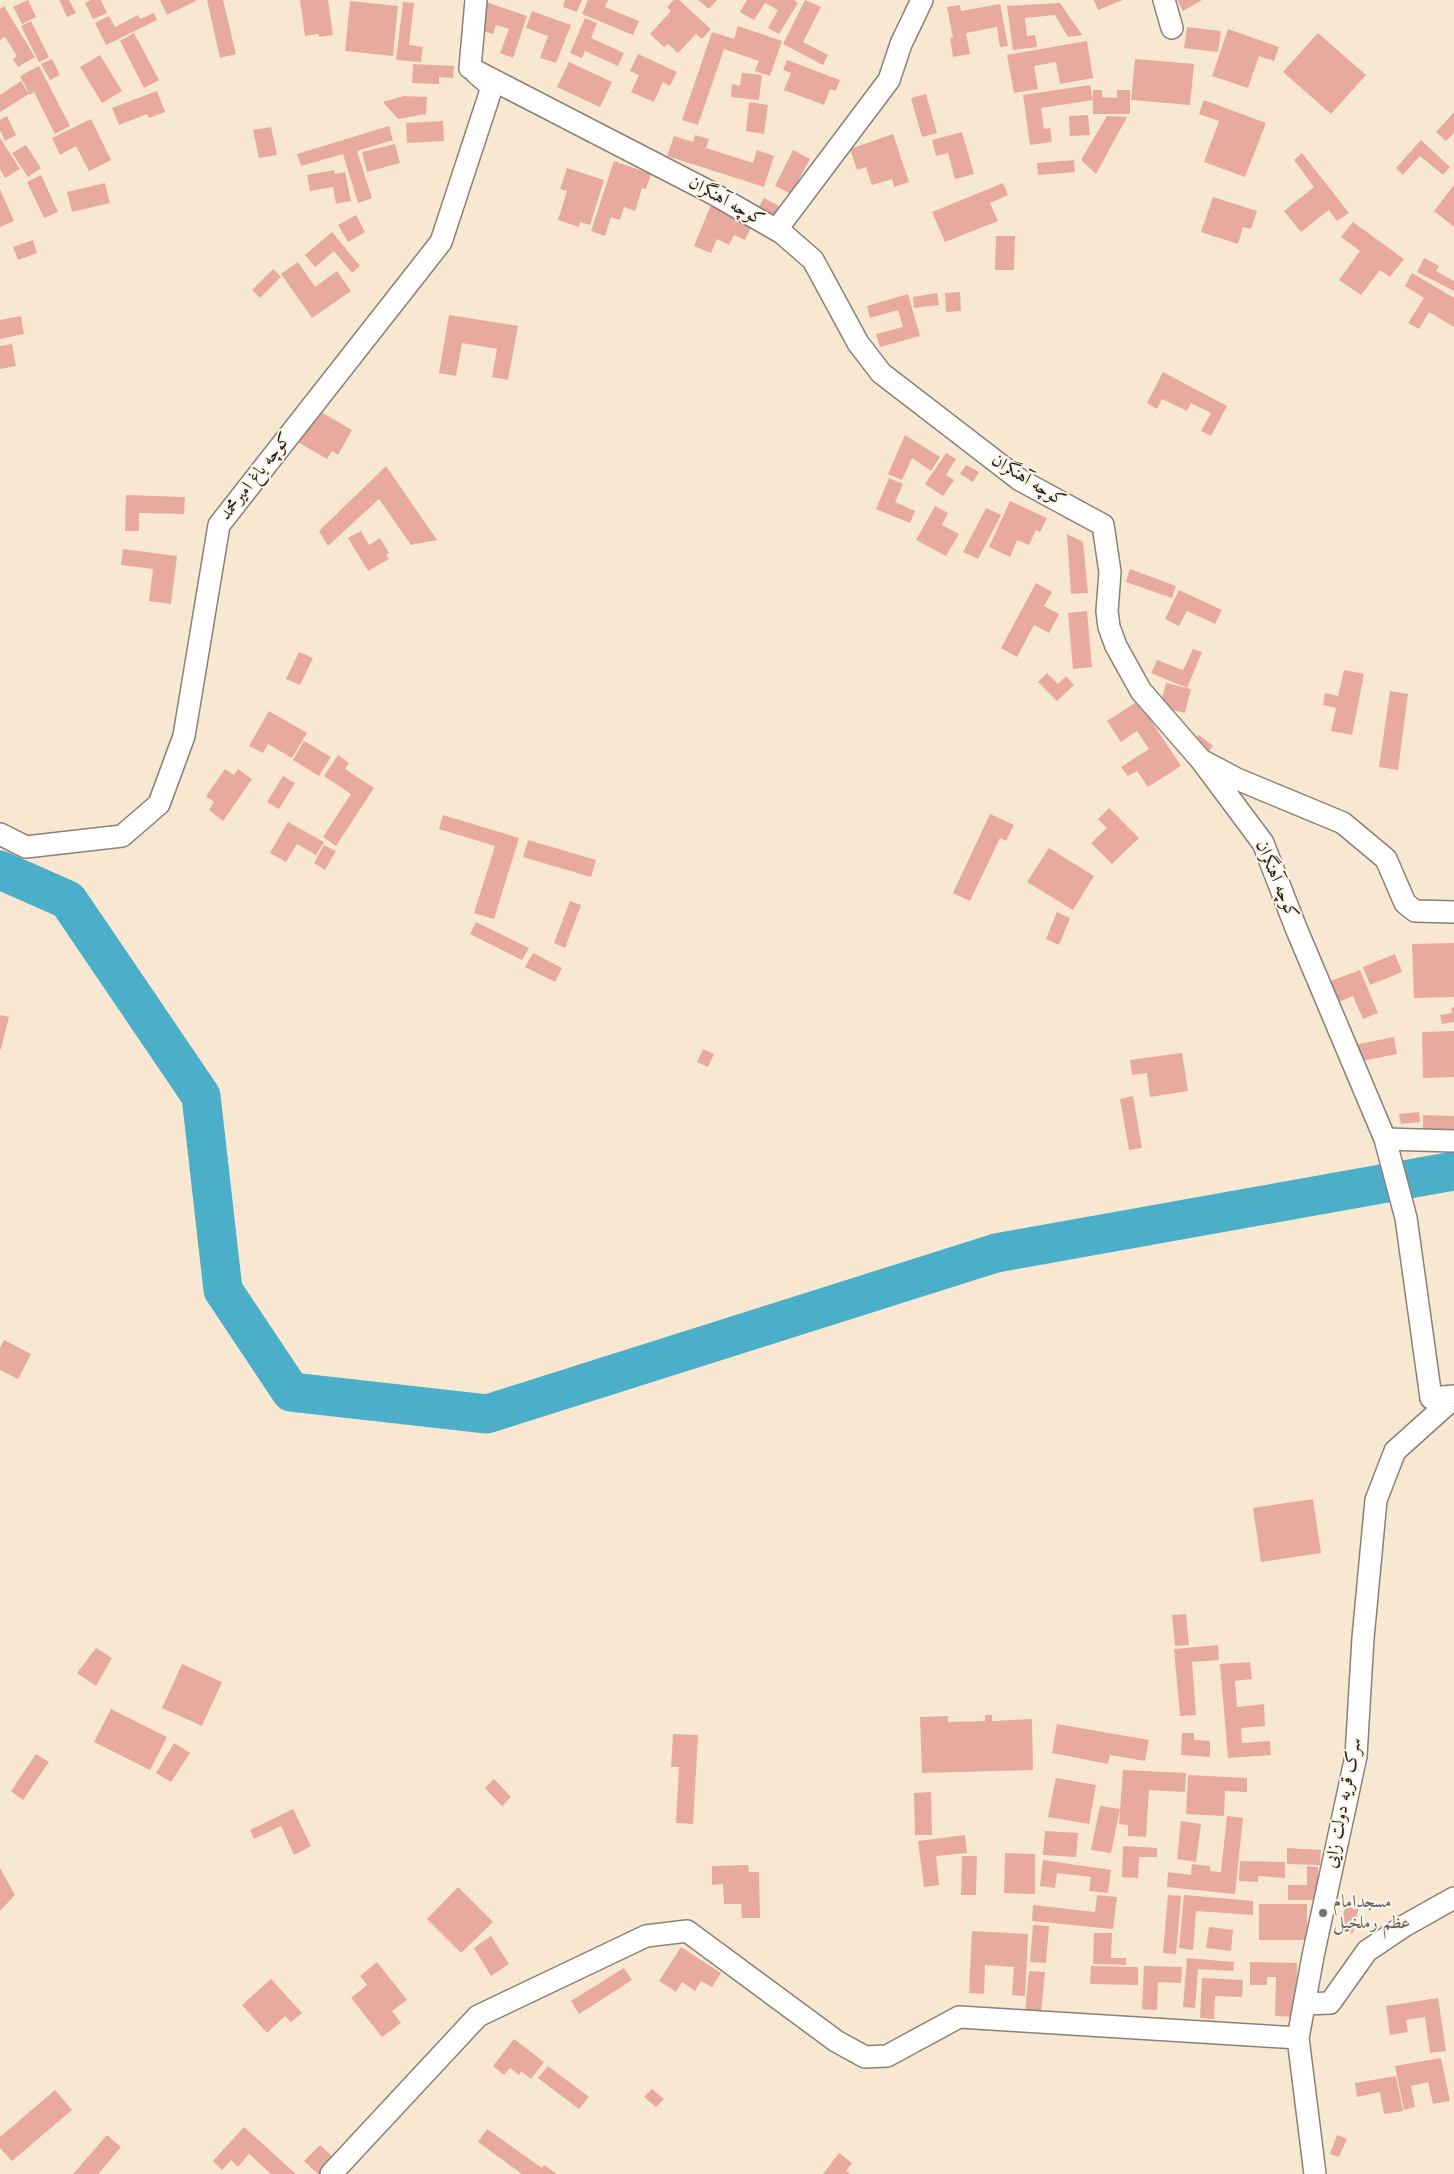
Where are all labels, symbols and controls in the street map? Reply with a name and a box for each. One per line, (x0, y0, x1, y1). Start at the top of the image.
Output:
street label: کوچه آهنگران (684, 172, 768, 232)
street label: کوچه باغ امیرمحمد (215, 429, 297, 525)
street label: کوچه آهنگران (987, 450, 1069, 512)
street label: کوچه آهنگران (1250, 838, 1302, 922)
street label: سرک قریه دولت زایی (1321, 1736, 1367, 1870)
place label: مسجدامام عظم رملخیل (1333, 1892, 1410, 1935)
marker: مسجدامام عظم رملخیل (1317, 1907, 1329, 1919)

